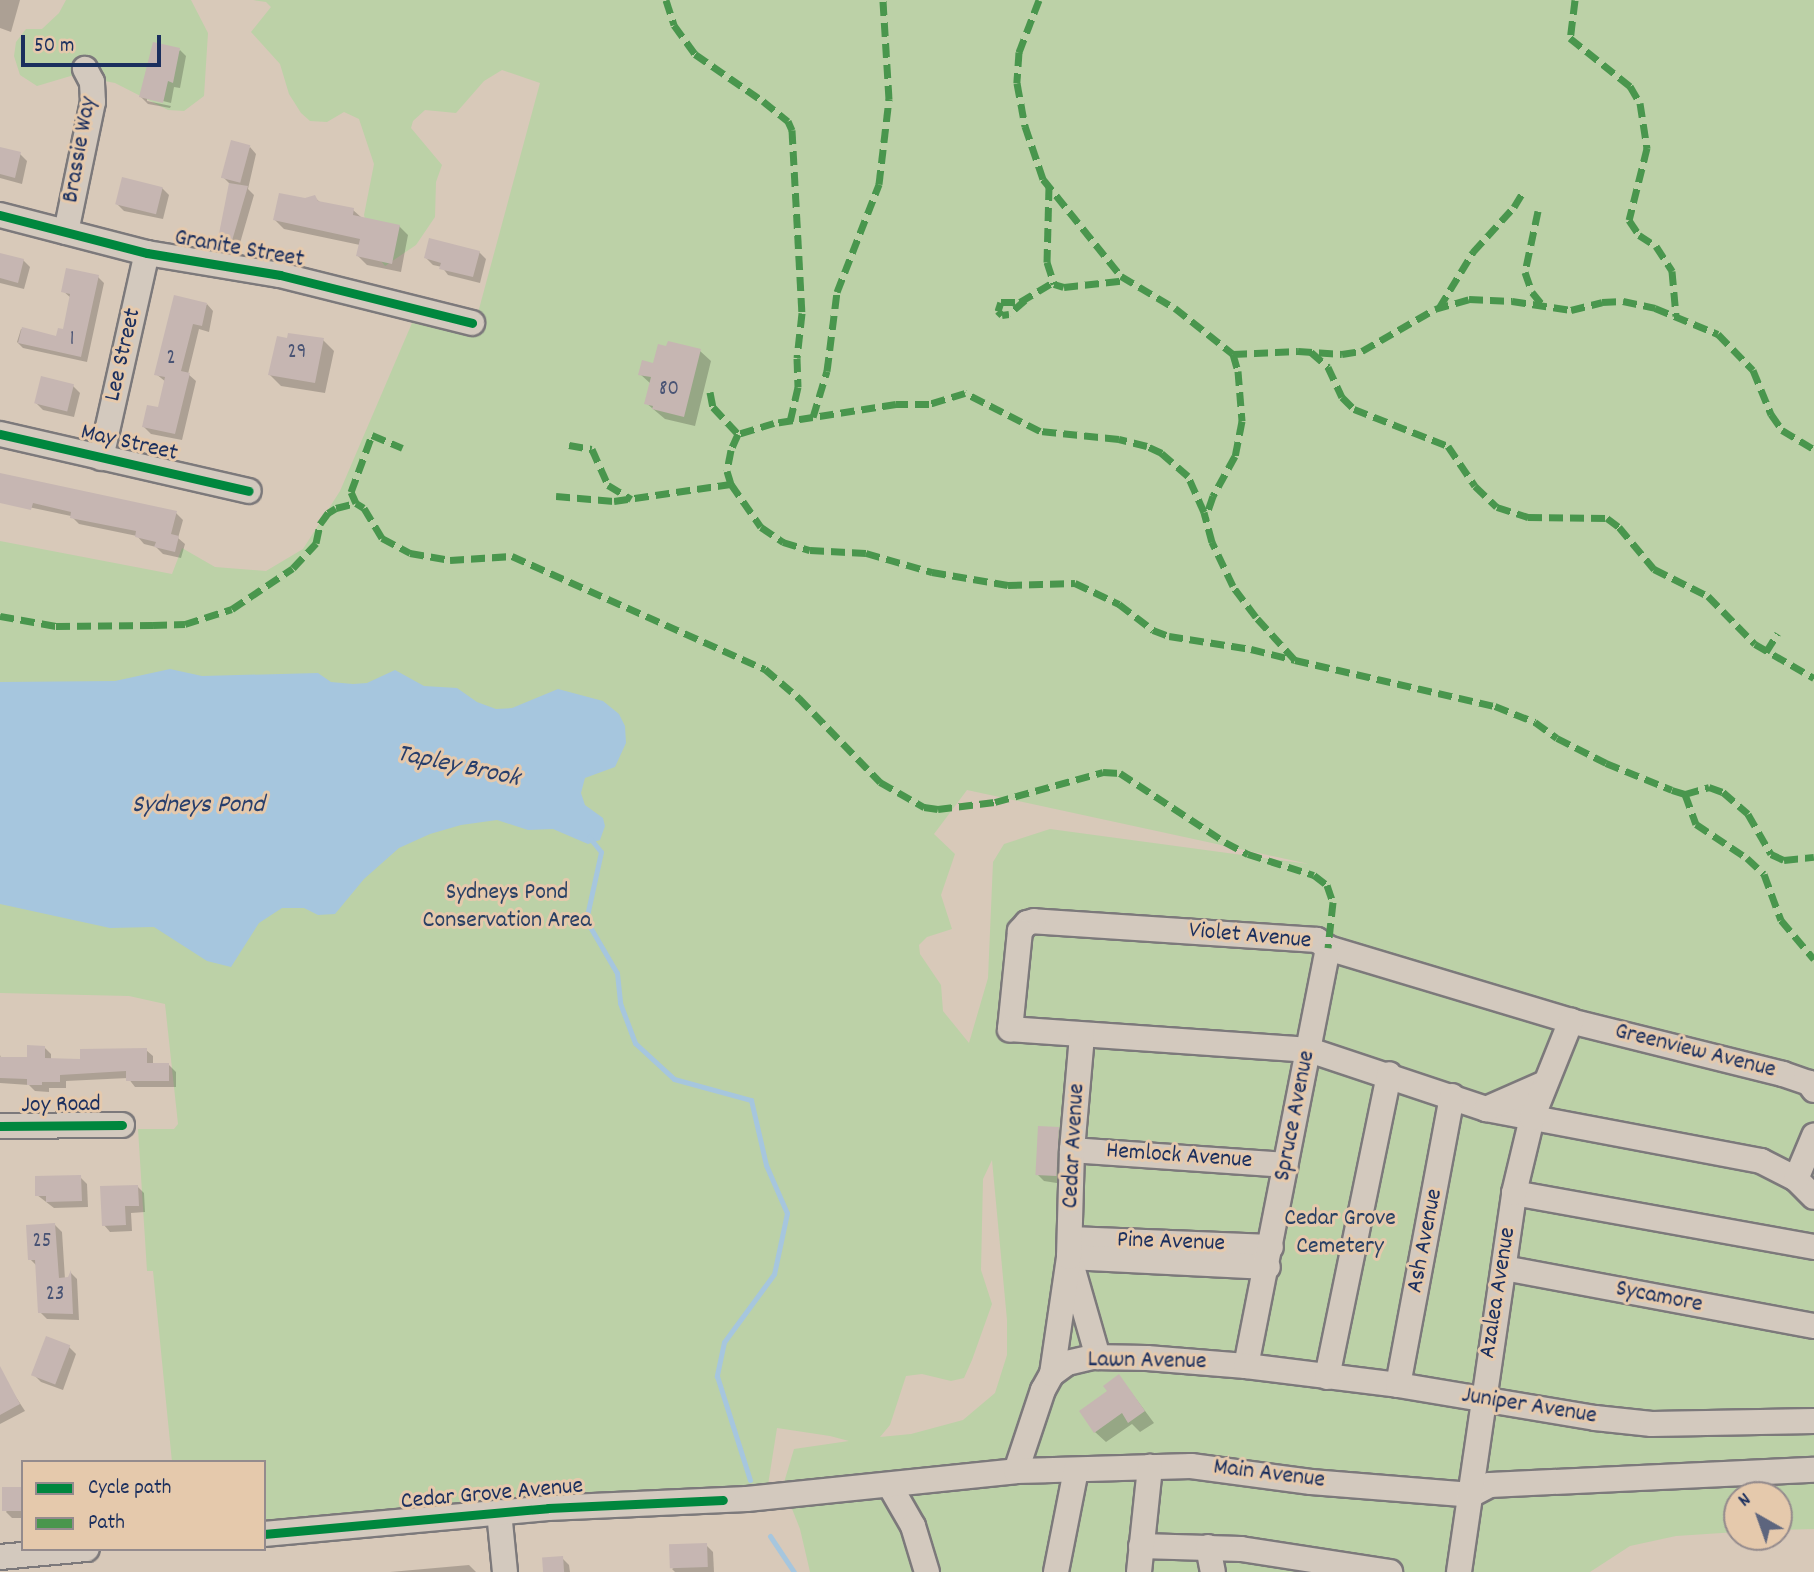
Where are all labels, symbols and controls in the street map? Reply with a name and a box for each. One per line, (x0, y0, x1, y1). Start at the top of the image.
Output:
scale bar (24, 21, 164, 65)
text: 50 m (34, 32, 74, 62)
street label: Brassie Way (58, 95, 104, 205)
street label: Granite Street (172, 224, 306, 276)
street label: Lee Street (99, 306, 149, 404)
house number: 1 (70, 327, 74, 353)
house number: 29 (288, 340, 306, 366)
house number: 2 (166, 346, 176, 372)
house number: 80 (659, 377, 679, 403)
street label: May Street (78, 419, 180, 469)
water label: Tapley Brook (394, 739, 522, 795)
water label: Sydneys Pond (132, 790, 264, 822)
park label: Sydneys Pond Conservation Area (423, 880, 591, 936)
street label: Violet Avenue (1188, 917, 1312, 957)
street label: Greenview Avenue (1612, 1018, 1778, 1086)
street label: Spruce Avenue (1269, 1048, 1323, 1184)
street label: Cedar Avenue (1057, 1083, 1093, 1209)
street label: Joy Road (21, 1091, 101, 1121)
street label: Hemlock Avenue (1105, 1138, 1253, 1176)
street label: Ash Avenue (1402, 1187, 1450, 1295)
park label: Cedar Grove Cemetery (1284, 1206, 1396, 1262)
street label: Azalea Avenue (1474, 1225, 1524, 1361)
street label: Pine Avenue (1116, 1227, 1226, 1259)
house number: 25 (33, 1229, 51, 1255)
street label: Sycamore (1613, 1275, 1705, 1321)
house number: 23 (46, 1282, 64, 1308)
street label: Lawn Avenue (1087, 1347, 1207, 1377)
street label: Juniper Avenue (1459, 1382, 1599, 1432)
street label: Main Avenue (1212, 1454, 1326, 1496)
legend (21, 1460, 266, 1551)
street label: Cedar Grove Avenue (400, 1473, 584, 1517)
text: Cycle path (88, 1474, 171, 1504)
north arrow (1723, 1481, 1793, 1551)
text: N (1733, 1488, 1758, 1514)
text: Path (88, 1509, 125, 1539)

